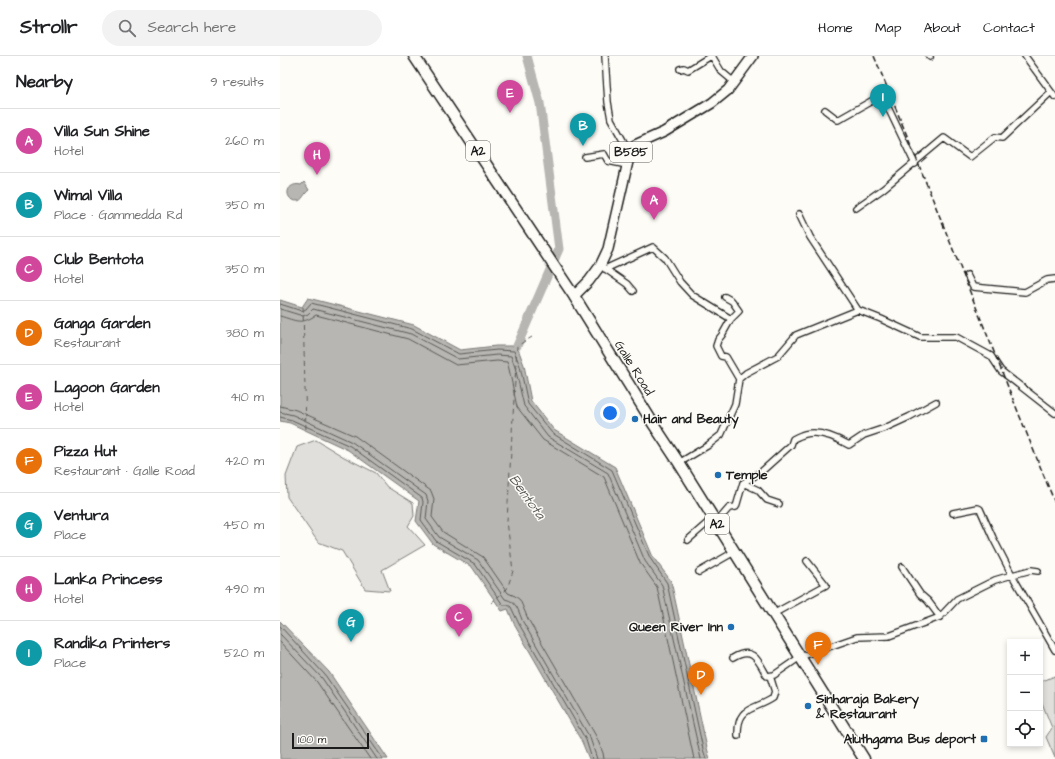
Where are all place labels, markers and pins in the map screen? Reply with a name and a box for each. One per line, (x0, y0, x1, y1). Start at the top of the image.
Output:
pin: E (497, 80, 523, 113)
pin: I (870, 84, 896, 117)
pin: B (570, 113, 596, 146)
pin: H (304, 142, 330, 175)
pin: A (641, 187, 667, 220)
place label: Hair and Beauty (643, 410, 740, 429)
marker: Hair and Beauty (630, 414, 640, 424)
place label: Temple (725, 466, 768, 485)
marker: Temple (713, 470, 723, 480)
pin: C (446, 604, 472, 637)
pin: G (338, 609, 364, 642)
place label: Queen River Inn (629, 618, 723, 636)
marker: Queen River Inn (726, 622, 736, 632)
pin: F (805, 632, 831, 665)
pin: D (688, 662, 714, 695)
place label: Sinharaja Bakery & Restaurant (815, 690, 920, 723)
marker: Sinharaja Bakery & Restaurant (803, 701, 813, 711)
place label: Aluthgama Bus deport (844, 730, 977, 750)
marker: Aluthgama Bus deport (979, 734, 989, 744)

